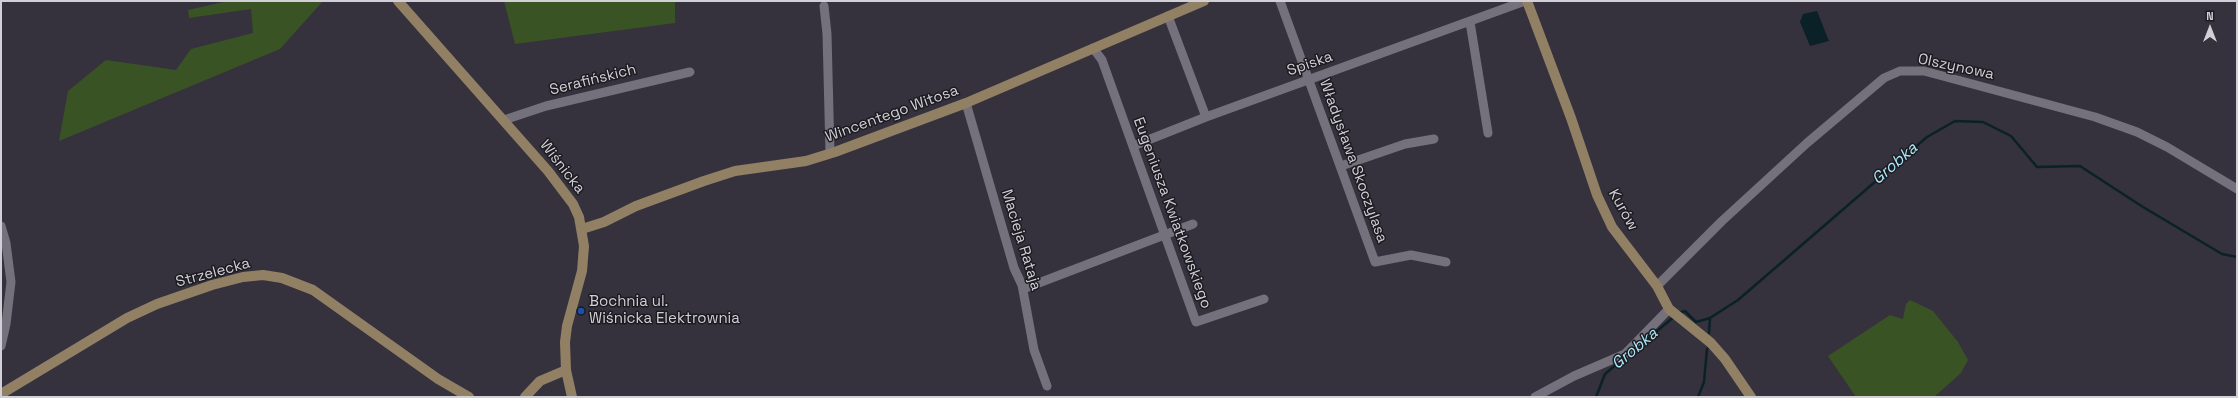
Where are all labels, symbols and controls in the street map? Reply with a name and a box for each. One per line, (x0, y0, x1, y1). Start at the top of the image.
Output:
north arrow (2190, 8, 2230, 48)
text: N (2206, 9, 2214, 23)
street label: Spiska (1285, 48, 1335, 80)
street label: Olszynowa (1916, 50, 1996, 84)
street label: Serafińskich (548, 61, 638, 99)
street label: Władysława Skoczylasa (1315, 77, 1391, 245)
street label: Wincentego Witosa (823, 82, 961, 146)
street label: Eugeniusza Kwiatkowskiego (1129, 115, 1215, 311)
street label: Wiśnicka (535, 137, 589, 197)
water label: Grobka (1868, 139, 1922, 189)
street label: Kurów (1604, 186, 1642, 234)
street label: Macieja Rataja (997, 187, 1045, 293)
street label: Strzelecka (174, 254, 252, 292)
place label: Bochnia ul. Wiśnicka Elektrownia (589, 293, 740, 328)
marker: Bochnia ul. Wiśnicka Elektrownia (576, 306, 586, 316)
water label: Grobka (1608, 324, 1662, 374)

